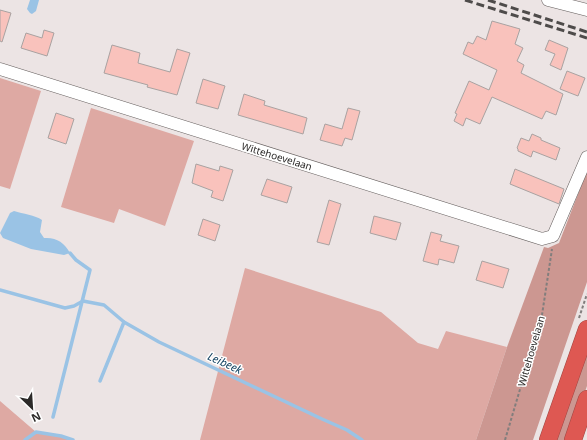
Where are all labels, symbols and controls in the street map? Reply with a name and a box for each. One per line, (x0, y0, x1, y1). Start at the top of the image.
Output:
street label: Wittehoevelaan (240, 139, 314, 173)
street label: Wittehoevelaan (514, 314, 548, 388)
water label: Leibeek (206, 348, 245, 377)
north arrow (12, 388, 52, 428)
text: N (29, 409, 44, 426)

